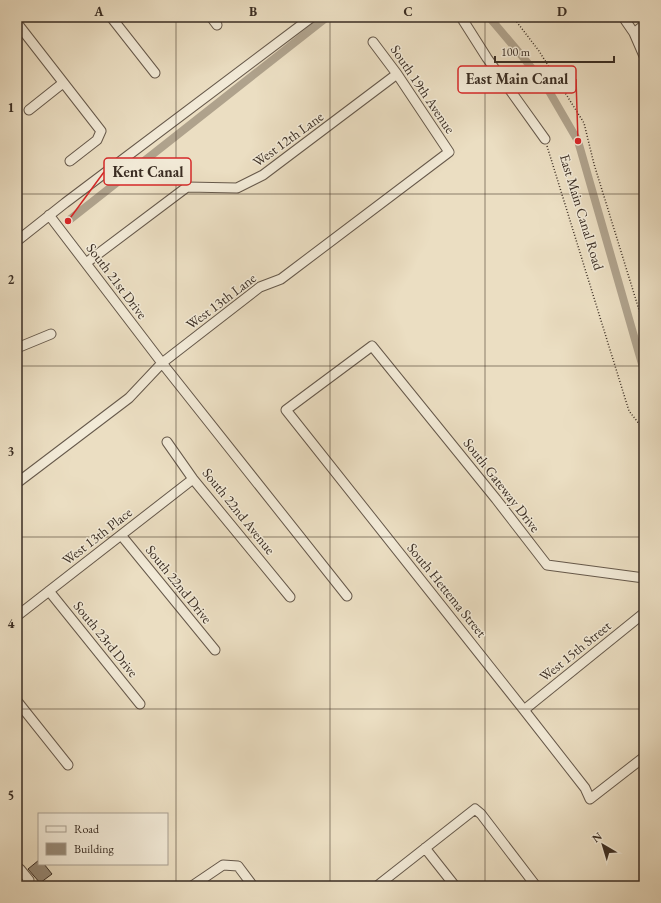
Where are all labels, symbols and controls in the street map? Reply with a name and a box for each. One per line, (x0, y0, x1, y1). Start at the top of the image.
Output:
text: A (93, 3, 104, 20)
text: B (249, 3, 257, 20)
text: C (403, 3, 413, 20)
text: D (557, 3, 567, 20)
scale bar (495, 38, 614, 64)
street label: South 19th Avenue (387, 41, 460, 137)
text: 100 m (501, 44, 531, 60)
callout: East Main Canal (458, 66, 576, 93)
text: East Main Canal (466, 69, 569, 88)
text: 1 (8, 99, 15, 116)
street label: West 12th Lane (249, 107, 327, 171)
street label: East Main Canal Road (556, 152, 608, 273)
callout: Kent Canal (104, 158, 191, 185)
text: Kent Canal (112, 162, 184, 181)
street label: South 21st Drive (83, 240, 152, 323)
street label: West 13th Lane (182, 268, 260, 333)
text: 2 (8, 271, 15, 288)
street label: South Gateway Drive (460, 434, 545, 536)
text: 3 (8, 443, 15, 460)
street label: South 22nd Avenue (199, 464, 280, 558)
street label: West 13th Place (58, 503, 136, 569)
street label: South Hettema Street (403, 539, 491, 641)
street label: South 22nd Drive (142, 541, 216, 627)
street label: South 23rd Drive (70, 597, 143, 681)
text: 4 (8, 615, 15, 632)
street label: West 15th Street (535, 616, 615, 685)
text: 5 (8, 787, 14, 804)
legend (38, 813, 168, 865)
text: Road (74, 821, 100, 837)
north arrow (583, 825, 623, 865)
text: N (589, 829, 605, 845)
text: Building (74, 841, 115, 857)

